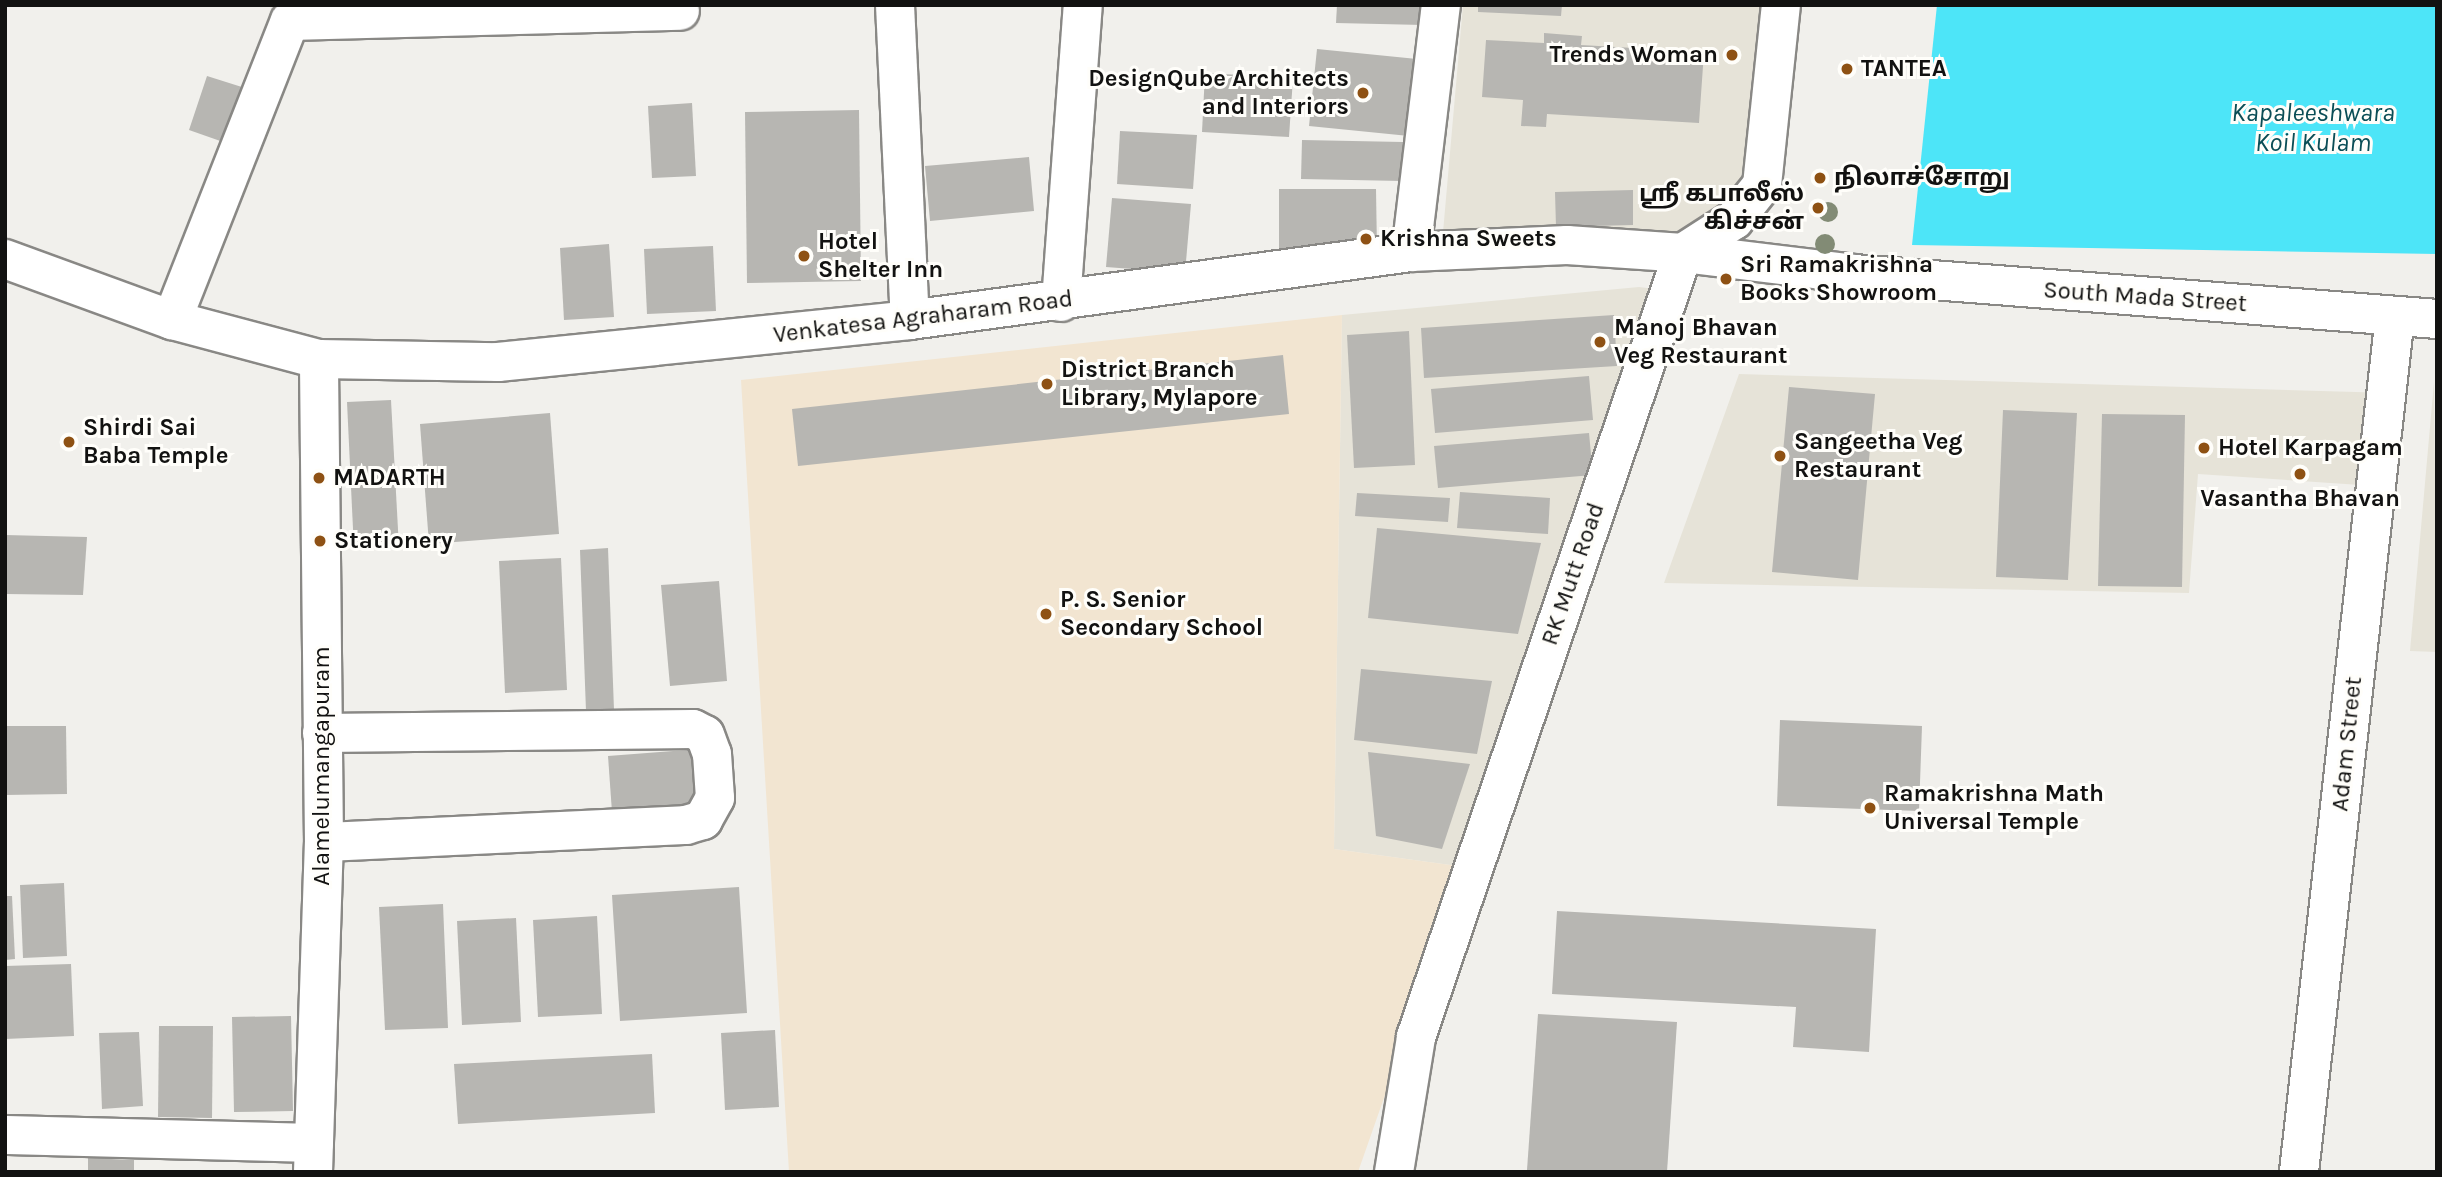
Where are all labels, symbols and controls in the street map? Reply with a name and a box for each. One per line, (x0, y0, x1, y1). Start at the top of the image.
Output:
place label: Trends Woman (1550, 41, 1718, 69)
marker: Trends Woman (1724, 47, 1740, 63)
place label: TANTEA (1861, 55, 1947, 83)
marker: TANTEA (1839, 61, 1855, 77)
place label: DesignQube Architects and Interiors (1088, 65, 1349, 121)
marker: DesignQube Architects and Interiors (1355, 85, 1371, 101)
water label: Kapaleeshwara Koil Kulam (2231, 97, 2395, 158)
place label: நிலாச்சோறு (1834, 164, 2010, 192)
marker: நிலாச்சோறு (1812, 170, 1828, 186)
place label: ஶ்ரீ கபாலீஸ் கிச்சன் (1639, 180, 1804, 236)
marker: ஶ்ரீ கபாலீஸ் கிச்சன் (1810, 200, 1826, 216)
place label: Krishna Sweets (1380, 225, 1557, 253)
place label: Hotel Shelter Inn (818, 228, 943, 284)
marker: Krishna Sweets (1358, 231, 1374, 247)
marker: Hotel Shelter Inn (796, 248, 812, 264)
place label: Sri Ramakrishna Books Showroom (1740, 251, 1937, 307)
marker: Sri Ramakrishna Books Showroom (1718, 271, 1734, 287)
street label: South Mada Street (2042, 276, 2248, 318)
street label: Venkatesa Agraharam Road (772, 284, 1074, 350)
place label: Manoj Bhavan Veg Restaurant (1614, 314, 1788, 370)
marker: Manoj Bhavan Veg Restaurant (1592, 334, 1608, 350)
place label: District Branch Library, Mylapore (1061, 356, 1257, 412)
marker: District Branch Library, Mylapore (1039, 376, 1055, 392)
place label: Shirdi Sai Baba Temple (83, 414, 228, 470)
place label: Sangeetha Veg Restaurant (1794, 428, 1962, 484)
marker: Shirdi Sai Baba Temple (61, 434, 77, 450)
place label: Hotel Karpagam (2218, 434, 2403, 462)
marker: Hotel Karpagam (2196, 440, 2212, 456)
marker: Sangeetha Veg Restaurant (1772, 448, 1788, 464)
place label: MADARTH (333, 464, 446, 492)
marker: Vasantha Bhavan (2292, 466, 2308, 482)
marker: MADARTH (311, 470, 327, 486)
place label: Vasantha Bhavan (2200, 485, 2400, 513)
street label: RK Mutt Road (1535, 499, 1611, 649)
place label: Stationery (334, 527, 453, 555)
marker: Stationery (312, 533, 328, 549)
place label: P. S. Senior Secondary School (1060, 586, 1263, 642)
marker: P. S. Senior Secondary School (1038, 606, 1054, 622)
street label: Alamelumangapuram (308, 646, 336, 886)
street label: Adam Street (2326, 675, 2368, 813)
place label: Ramakrishna Math Universal Temple (1884, 780, 2104, 836)
marker: Ramakrishna Math Universal Temple (1862, 800, 1878, 816)

